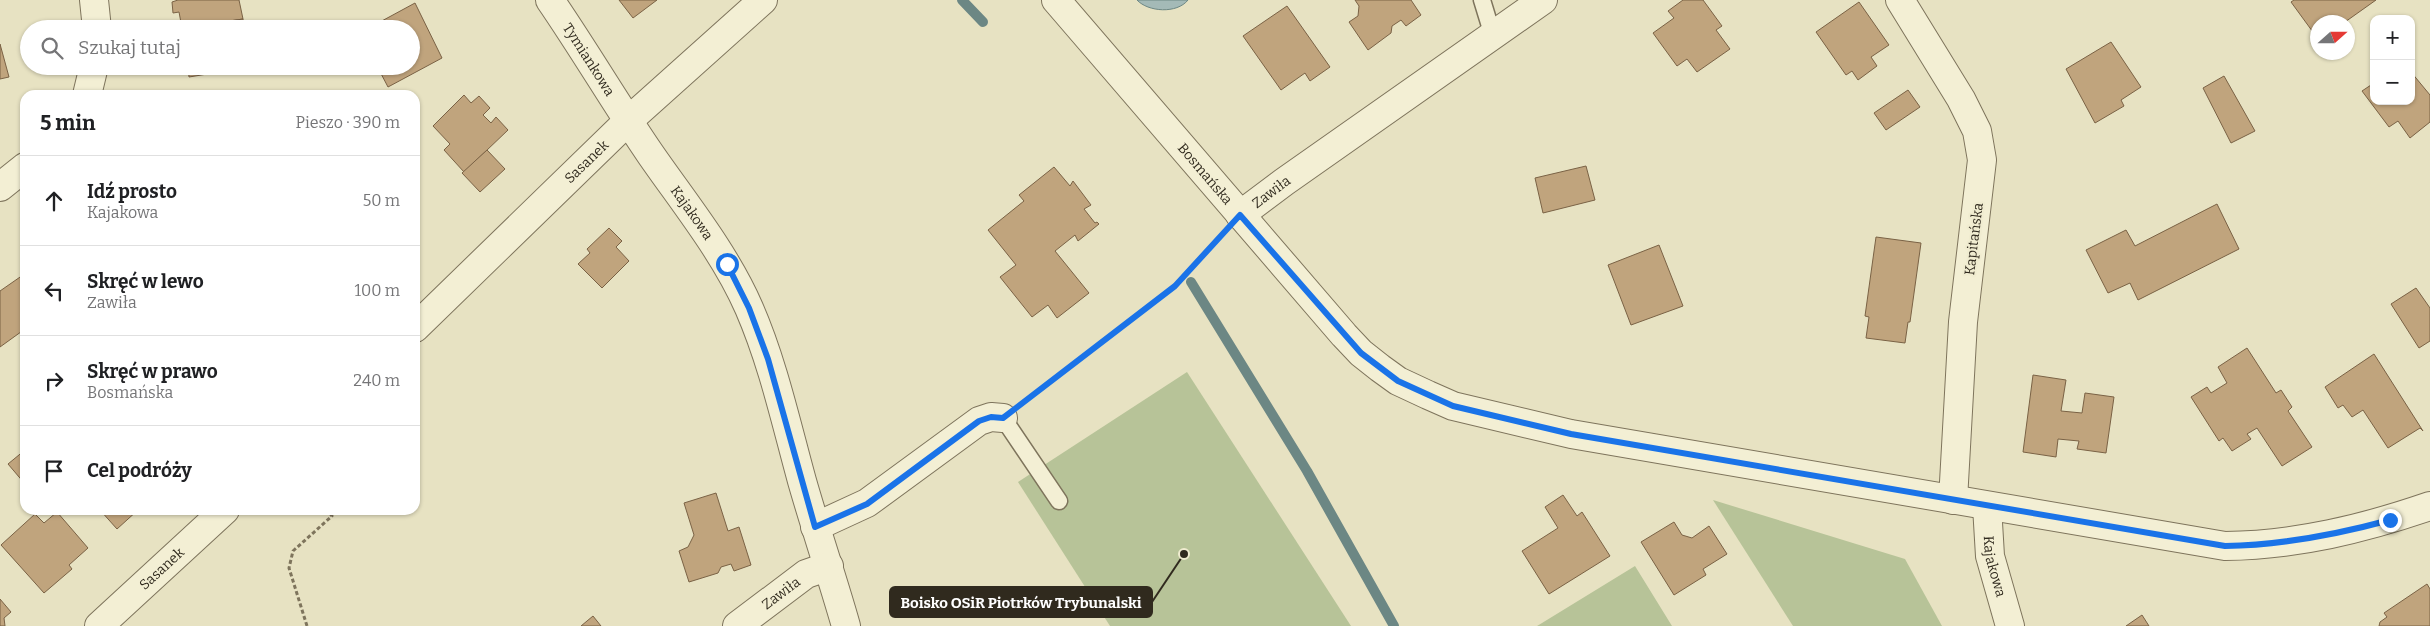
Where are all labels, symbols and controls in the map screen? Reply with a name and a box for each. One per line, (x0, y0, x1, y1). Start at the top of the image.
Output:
north arrow (2310, 15, 2355, 60)
map controls (2370, 15, 2415, 105)
button: + (2370, 15, 2415, 60)
search box (20, 20, 420, 75)
street label: Tymiankowa (559, 20, 619, 99)
icon: search (38, 34, 66, 62)
text: Szukaj tutaj (78, 36, 181, 59)
button: − (2370, 60, 2415, 105)
text: 5 min (40, 110, 96, 136)
text: Pieszo · 390 m (296, 113, 400, 132)
street label: Sasanek (561, 136, 612, 187)
street label: Bosmańska (1174, 139, 1237, 208)
street label: Zawiła (1249, 172, 1294, 211)
text: Idź prosto (87, 180, 177, 203)
street label: Kajakowa (667, 182, 717, 243)
icon: ahead (40, 187, 68, 215)
text: 50 m (363, 191, 400, 210)
street label: Kapitańska (1961, 201, 1987, 276)
text: Kajakowa (87, 203, 158, 222)
route start (716, 253, 739, 276)
text: Skręć w lewo (87, 270, 204, 293)
icon: left (40, 277, 68, 305)
text: 100 m (355, 281, 400, 300)
text: Zawiła (87, 293, 137, 312)
text: Skręć w prawo (87, 360, 218, 383)
icon: right (40, 367, 68, 395)
text: 240 m (353, 371, 400, 390)
text: Bosmańska (87, 383, 173, 402)
icon: arrive (40, 457, 68, 485)
text: Cel podróży (87, 459, 192, 482)
route end (2379, 509, 2402, 532)
street label: Kajakowa (1980, 535, 2010, 599)
street label: Sasanek (136, 544, 187, 593)
street label: Zawiła (758, 573, 804, 613)
callout: Boisko OSiR Piotrków Trybunalski (890, 587, 1152, 617)
text: Boisko OSiR Piotrków Trybunalski (900, 594, 1142, 612)

